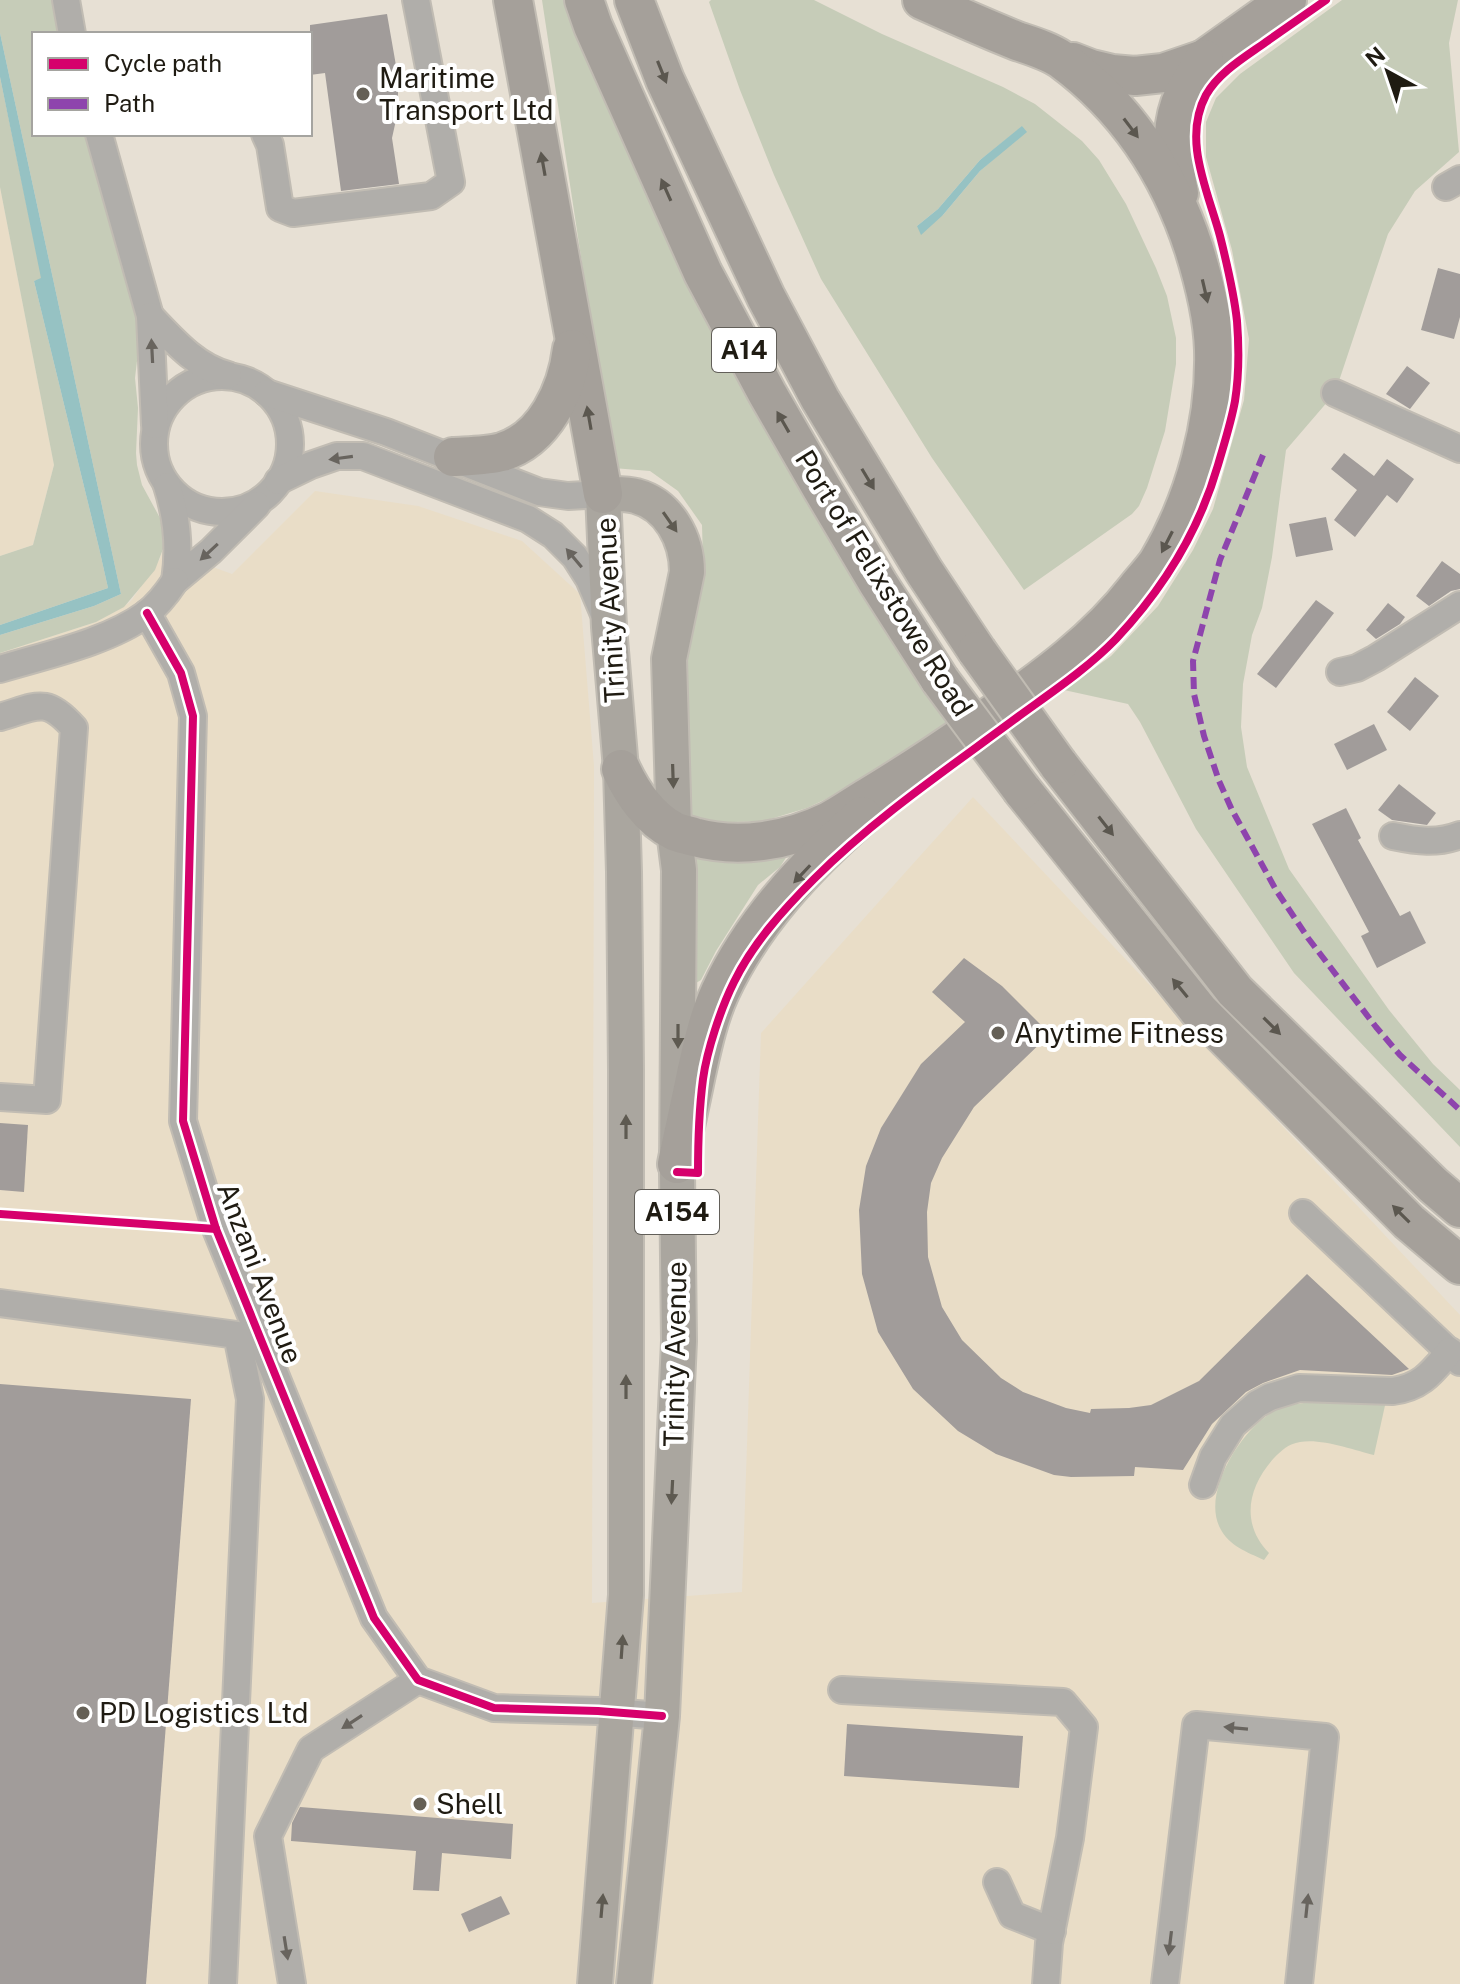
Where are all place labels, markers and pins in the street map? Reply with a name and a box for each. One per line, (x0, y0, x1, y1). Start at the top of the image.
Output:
place label: Maritime Transport Ltd (379, 61, 554, 126)
marker: Maritime Transport Ltd (354, 85, 372, 103)
place label: Anytime Fitness (1014, 1016, 1224, 1049)
marker: Anytime Fitness (989, 1024, 1007, 1042)
place label: PD Logistics Ltd (99, 1696, 308, 1729)
marker: PD Logistics Ltd (74, 1704, 92, 1722)
place label: Shell (436, 1787, 503, 1820)
marker: Shell (411, 1795, 429, 1813)

